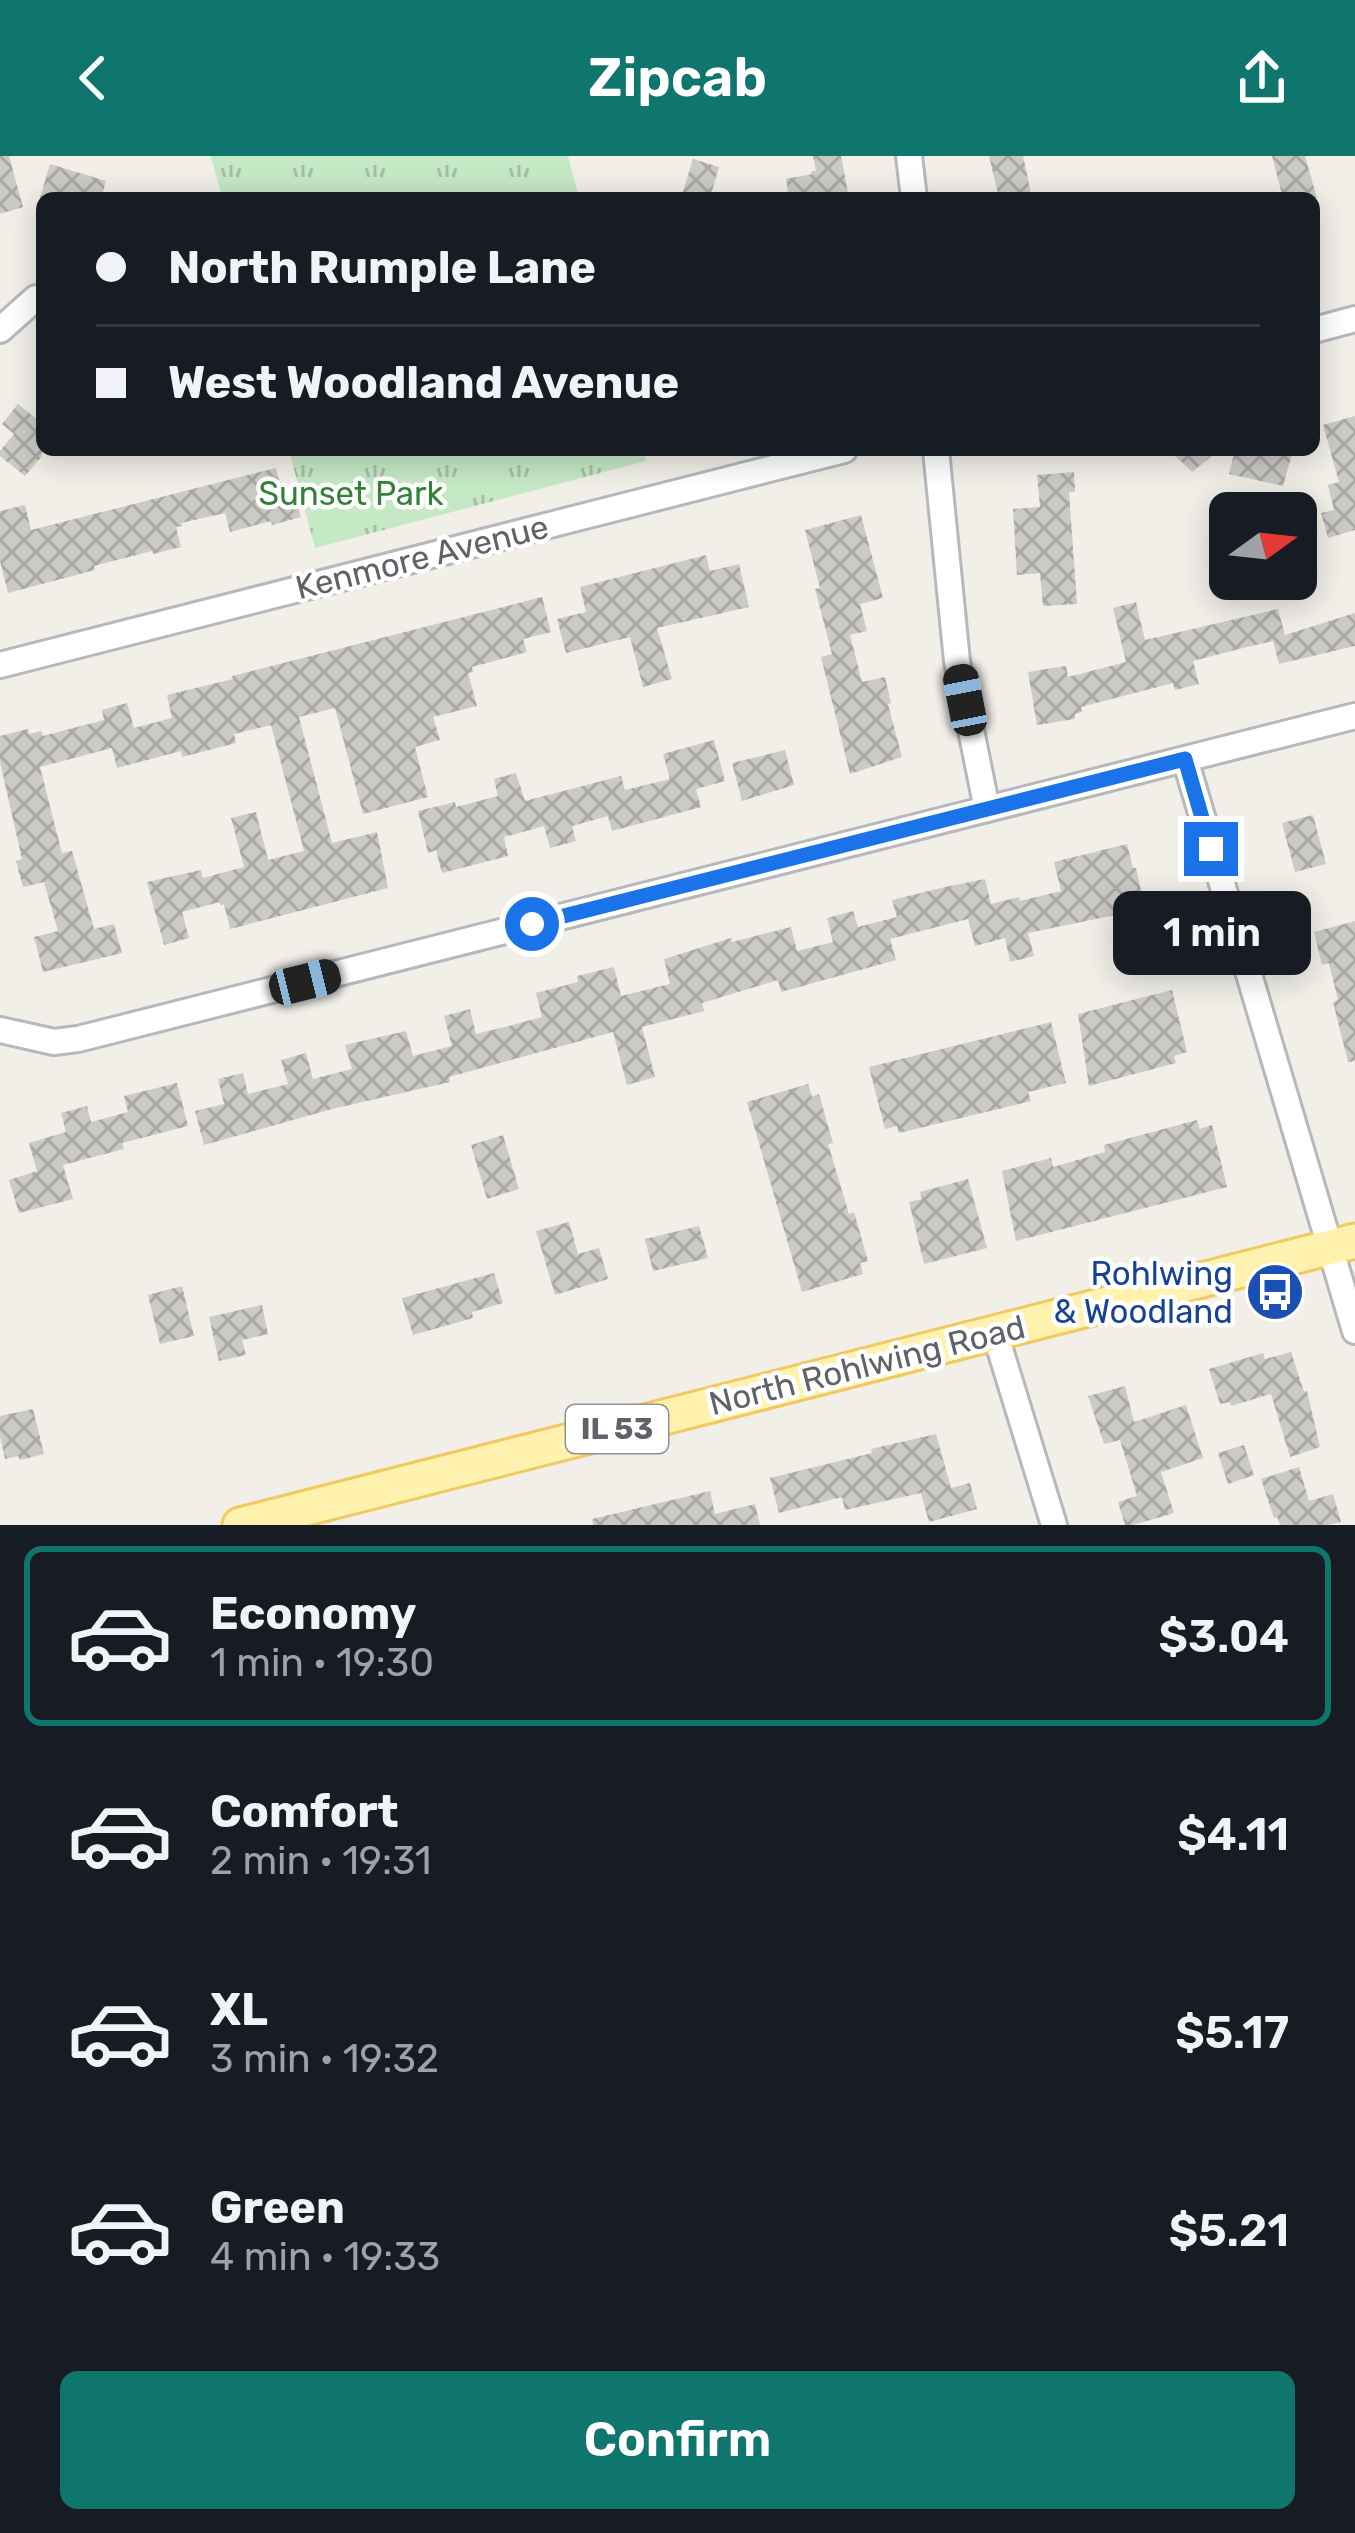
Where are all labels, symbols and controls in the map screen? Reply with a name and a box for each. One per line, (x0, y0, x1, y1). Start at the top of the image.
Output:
icon: back (60, 45, 126, 111)
icon: share (1229, 45, 1295, 111)
text: Zipcab (588, 46, 767, 110)
text: North Rumple Lane (168, 241, 596, 294)
text: West Woodland Avenue (168, 356, 679, 409)
park label: Sunset Park (258, 474, 444, 513)
north arrow (1209, 492, 1317, 600)
map controls (1209, 492, 1317, 600)
street label: Kenmore Avenue (292, 507, 552, 607)
car (940, 661, 990, 739)
route end (1184, 822, 1238, 876)
callout: 1 min (1112, 891, 1310, 975)
route start (505, 897, 559, 951)
text: 1 min (1163, 910, 1261, 956)
car (266, 956, 344, 1008)
place label: Rohlwing & Woodland (1053, 1254, 1233, 1331)
bus stop icon: Rohlwing & Woodland (1244, 1261, 1306, 1323)
street label: North Rohlwing Road (705, 1307, 1029, 1423)
road number: IL 53 (566, 1405, 668, 1453)
icon: car (66, 1582, 174, 1690)
text: Economy (210, 1587, 416, 1640)
text: $3.04 (1158, 1610, 1289, 1663)
text: 1 min · 19:30 (210, 1640, 434, 1686)
icon: car (66, 1780, 174, 1888)
text: Comfort (210, 1785, 399, 1838)
text: $4.11 (1177, 1808, 1289, 1861)
text: 2 min · 19:31 (210, 1838, 431, 1884)
icon: car (66, 1978, 174, 2086)
text: XL (210, 1983, 268, 2036)
text: $5.17 (1175, 2006, 1289, 2059)
text: 3 min · 19:32 (210, 2036, 439, 2082)
icon: car (66, 2176, 174, 2284)
text: Green (210, 2181, 345, 2234)
text: $5.21 (1169, 2204, 1289, 2257)
text: 4 min · 19:33 (210, 2234, 440, 2280)
button: Confirm (60, 2371, 1295, 2509)

